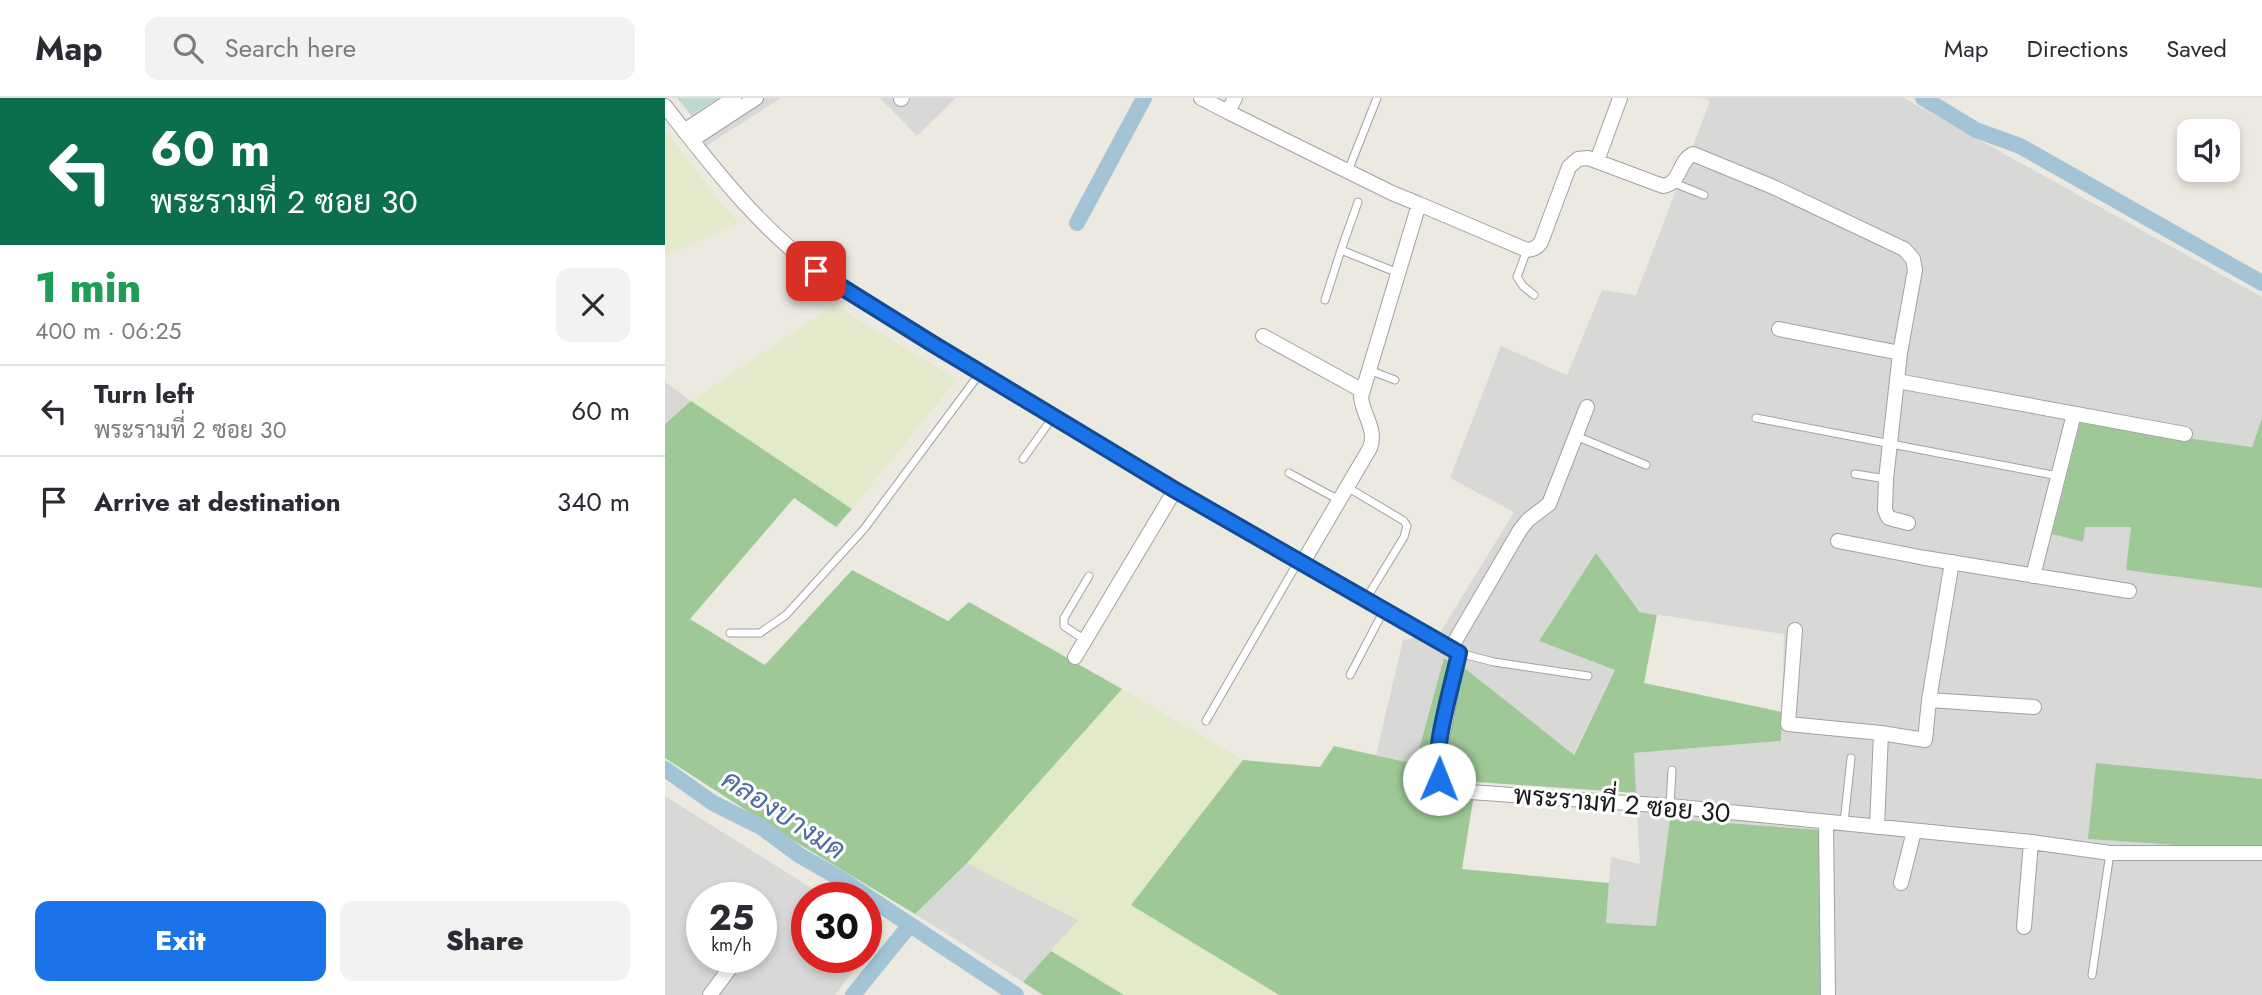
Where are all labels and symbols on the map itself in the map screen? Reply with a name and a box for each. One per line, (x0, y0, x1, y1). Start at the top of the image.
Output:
pin (786, 241, 846, 301)
position arrow (1402, 742, 1476, 816)
water label: คลองบางมด (714, 759, 854, 870)
street label: พระรามที่ 2 ซอย 30 (1512, 773, 1732, 832)
speed limit sign: 30 (791, 882, 882, 973)

